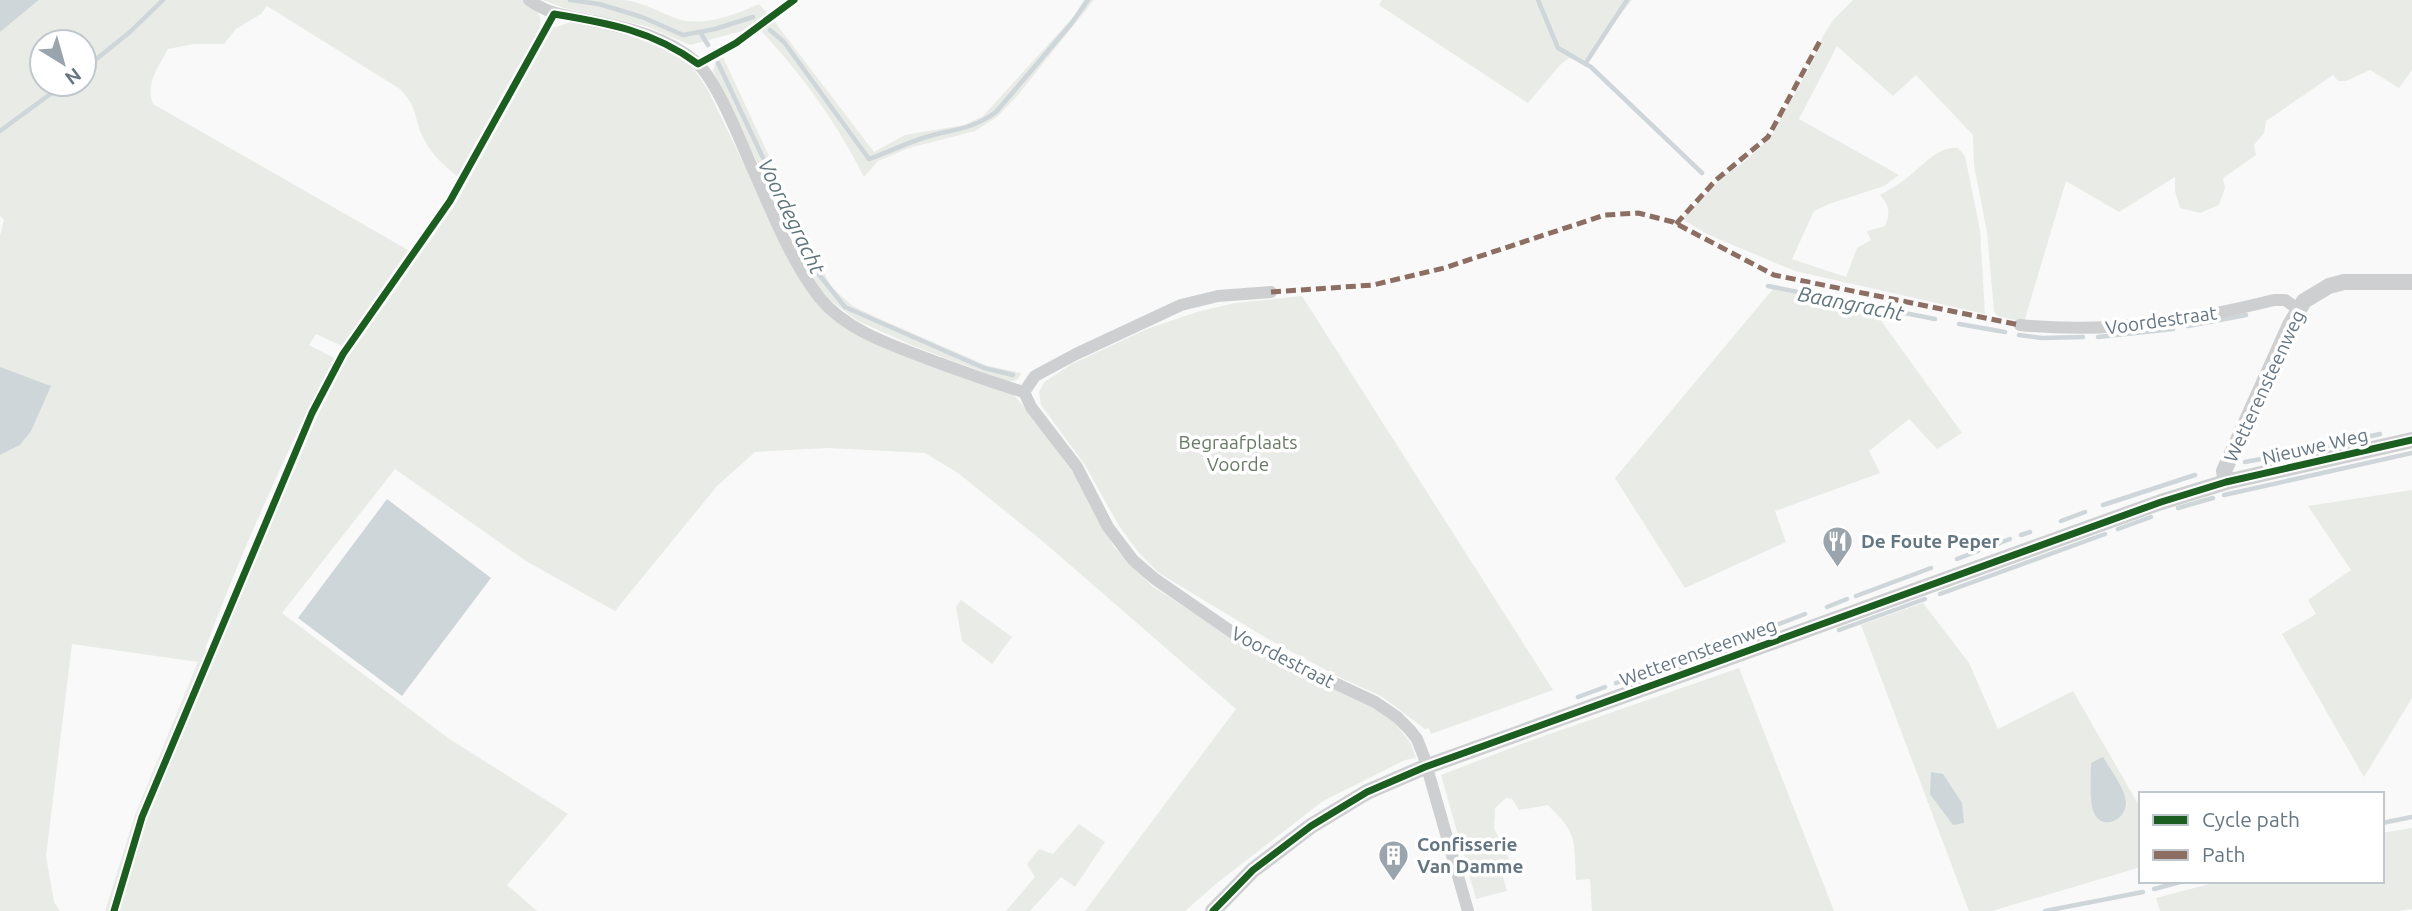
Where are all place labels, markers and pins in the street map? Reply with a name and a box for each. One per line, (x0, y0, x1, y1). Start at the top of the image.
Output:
restaurant icon: De Foute Peper (1821, 524, 1855, 568)
place label: De Foute Peper (1861, 530, 2000, 552)
place label: Confisserie Van Damme (1417, 833, 1523, 877)
building icon: Confisserie Van Damme (1377, 838, 1411, 882)

